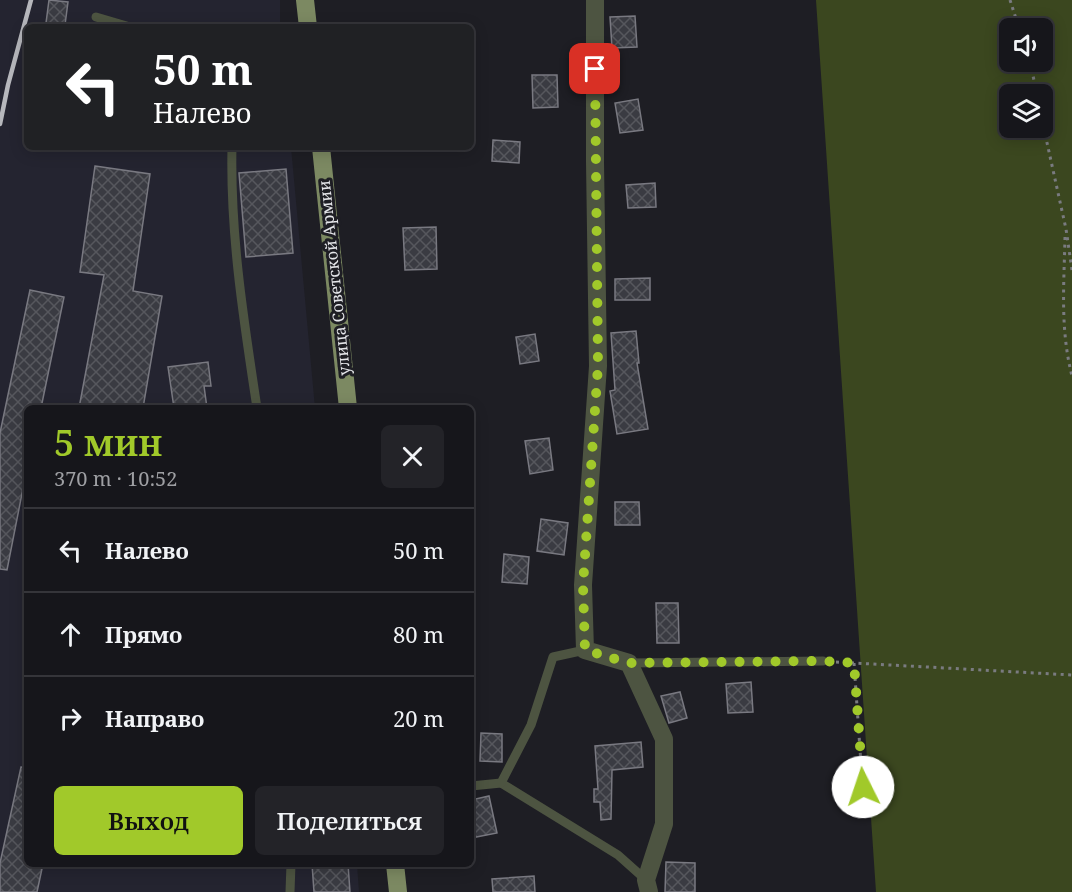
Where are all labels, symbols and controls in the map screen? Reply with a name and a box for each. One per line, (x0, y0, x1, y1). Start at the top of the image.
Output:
map controls (999, 18, 1053, 138)
button: sound (999, 18, 1053, 72)
text: 50 m (153, 40, 253, 97)
pin (569, 43, 620, 94)
icon: left (54, 48, 132, 126)
icon: arrive (578, 52, 611, 85)
button: layers (999, 84, 1053, 138)
text: Налево (153, 94, 251, 131)
street label: улица Советской Армии (313, 179, 355, 377)
text: 5 мин (54, 418, 163, 467)
button: close (381, 425, 444, 488)
text: 370 m · 10:52 (54, 465, 177, 492)
icon: left (54, 534, 87, 567)
text: Налево (105, 535, 189, 565)
text: 50 m (393, 535, 444, 565)
icon: ahead (54, 618, 87, 651)
text: Прямо (105, 619, 182, 649)
text: 80 m (393, 619, 444, 649)
icon: right (54, 702, 87, 735)
text: Направо (105, 703, 204, 733)
text: 20 m (393, 703, 444, 733)
position arrow (831, 755, 895, 819)
button: Выход (54, 786, 243, 855)
button: Поделиться (255, 786, 444, 855)

